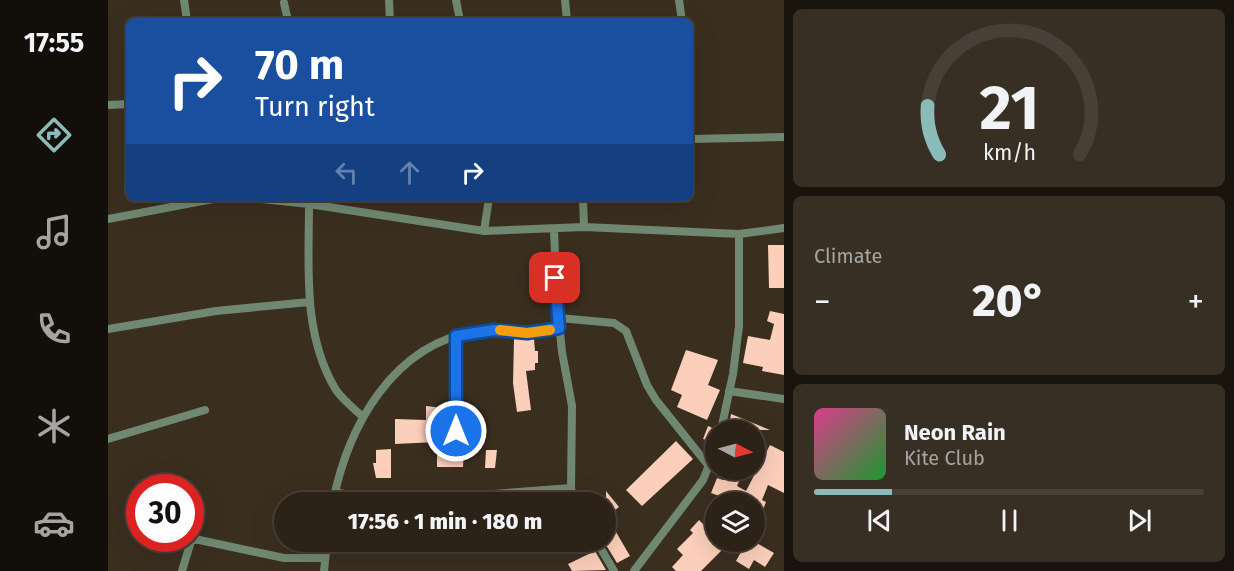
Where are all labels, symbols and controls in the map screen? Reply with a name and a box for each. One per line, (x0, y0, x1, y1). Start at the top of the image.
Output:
text: 17:55 (24, 27, 84, 59)
text: 70 m (255, 40, 344, 90)
icon: right (156, 42, 234, 120)
text: 21 (979, 71, 1039, 146)
text: Turn right (255, 91, 375, 123)
icon: directions (33, 114, 75, 156)
text: km/h (982, 141, 1036, 167)
icon: left (330, 156, 363, 189)
icon: ahead (393, 156, 426, 189)
icon: right (456, 156, 489, 189)
icon: music (33, 211, 75, 253)
text: Climate (814, 244, 882, 268)
pin (529, 252, 580, 303)
icon: arrive (538, 261, 571, 294)
text: 20° (972, 274, 1046, 328)
text: − (814, 282, 831, 322)
text: + (1188, 282, 1204, 322)
icon: phone (33, 308, 75, 350)
position arrow (424, 399, 488, 463)
icon: climate (33, 405, 75, 447)
text: Neon Rain (904, 419, 1006, 446)
north arrow (705, 420, 765, 480)
map controls (705, 420, 765, 552)
text: Kite Club (904, 446, 985, 470)
speed limit sign: 30 (126, 474, 204, 552)
button: layers (705, 492, 765, 552)
icon: car (33, 502, 75, 544)
icon: previous (863, 504, 896, 537)
icon: pause (993, 504, 1026, 537)
icon: next (1123, 504, 1156, 537)
text: 17:56 · 1 min · 180 m (348, 508, 542, 535)

